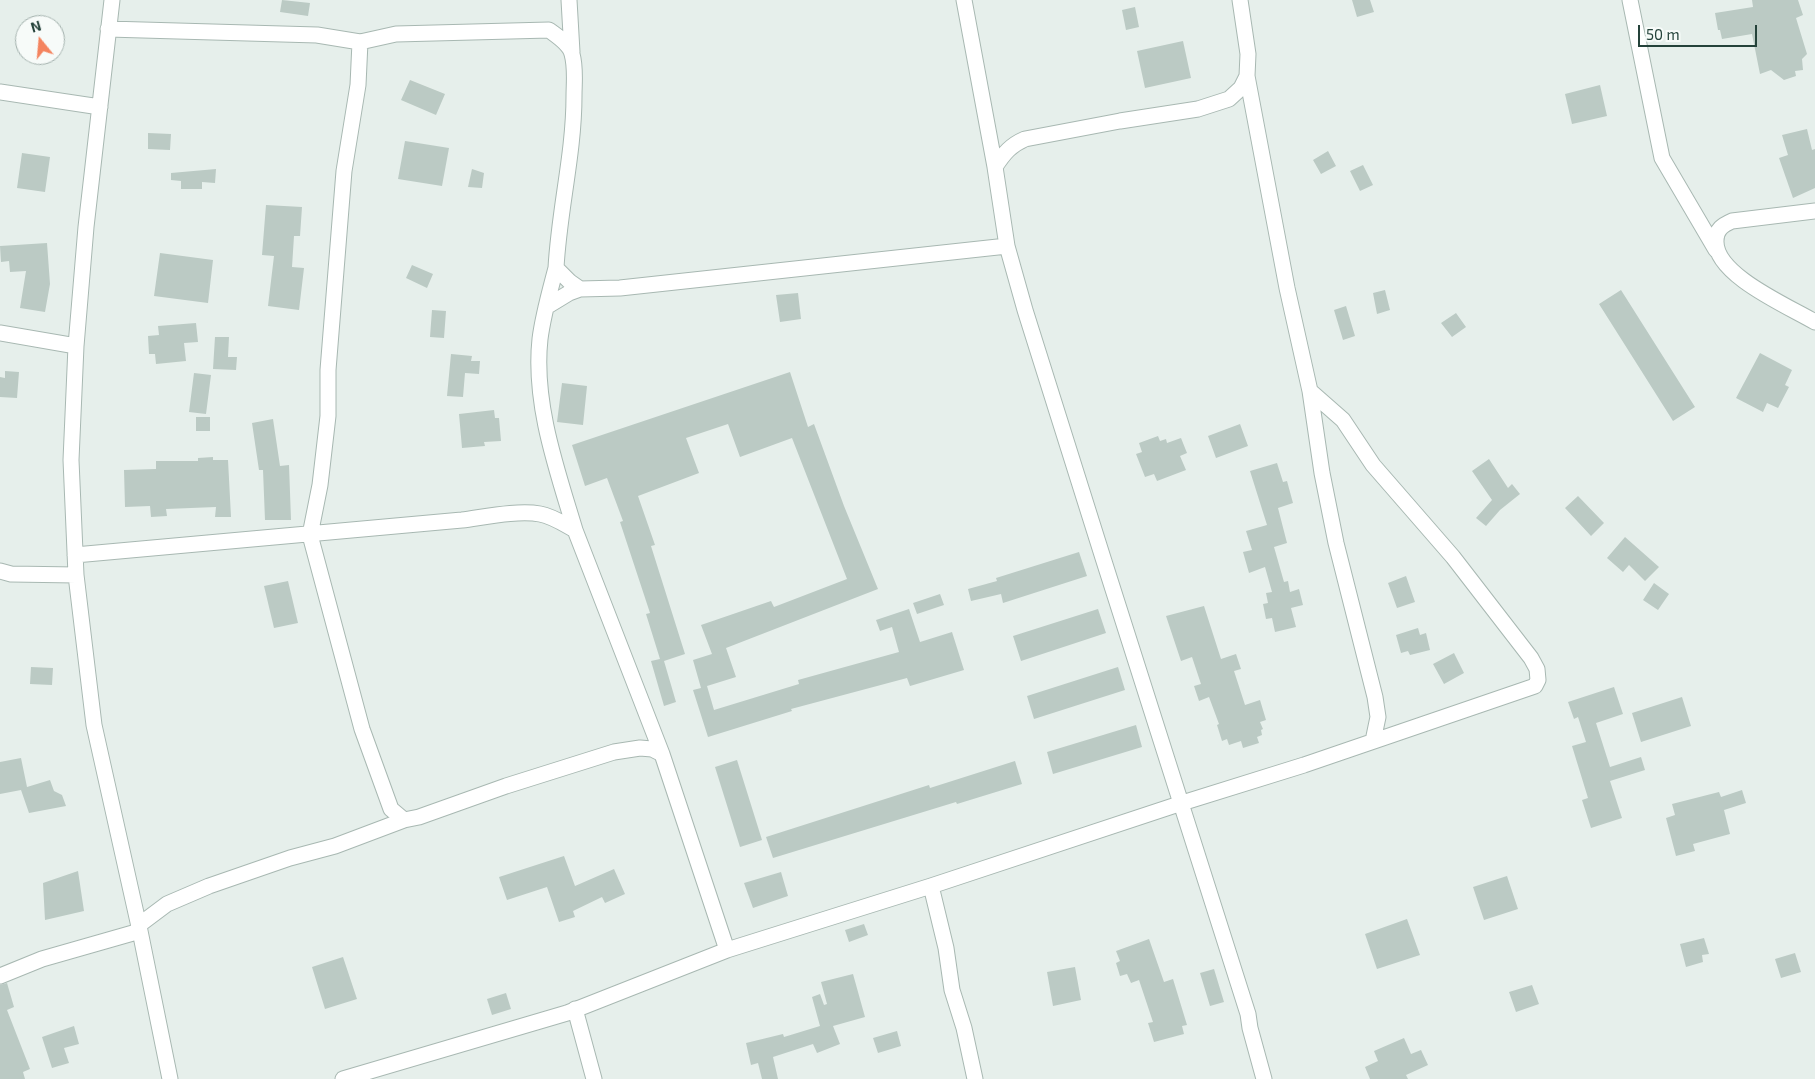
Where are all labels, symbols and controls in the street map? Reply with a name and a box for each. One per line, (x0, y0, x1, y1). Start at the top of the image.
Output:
north arrow (15, 15, 65, 65)
scale bar (1640, 15, 1759, 47)
text: N (28, 17, 43, 36)
text: 50 m (1646, 25, 1680, 43)

